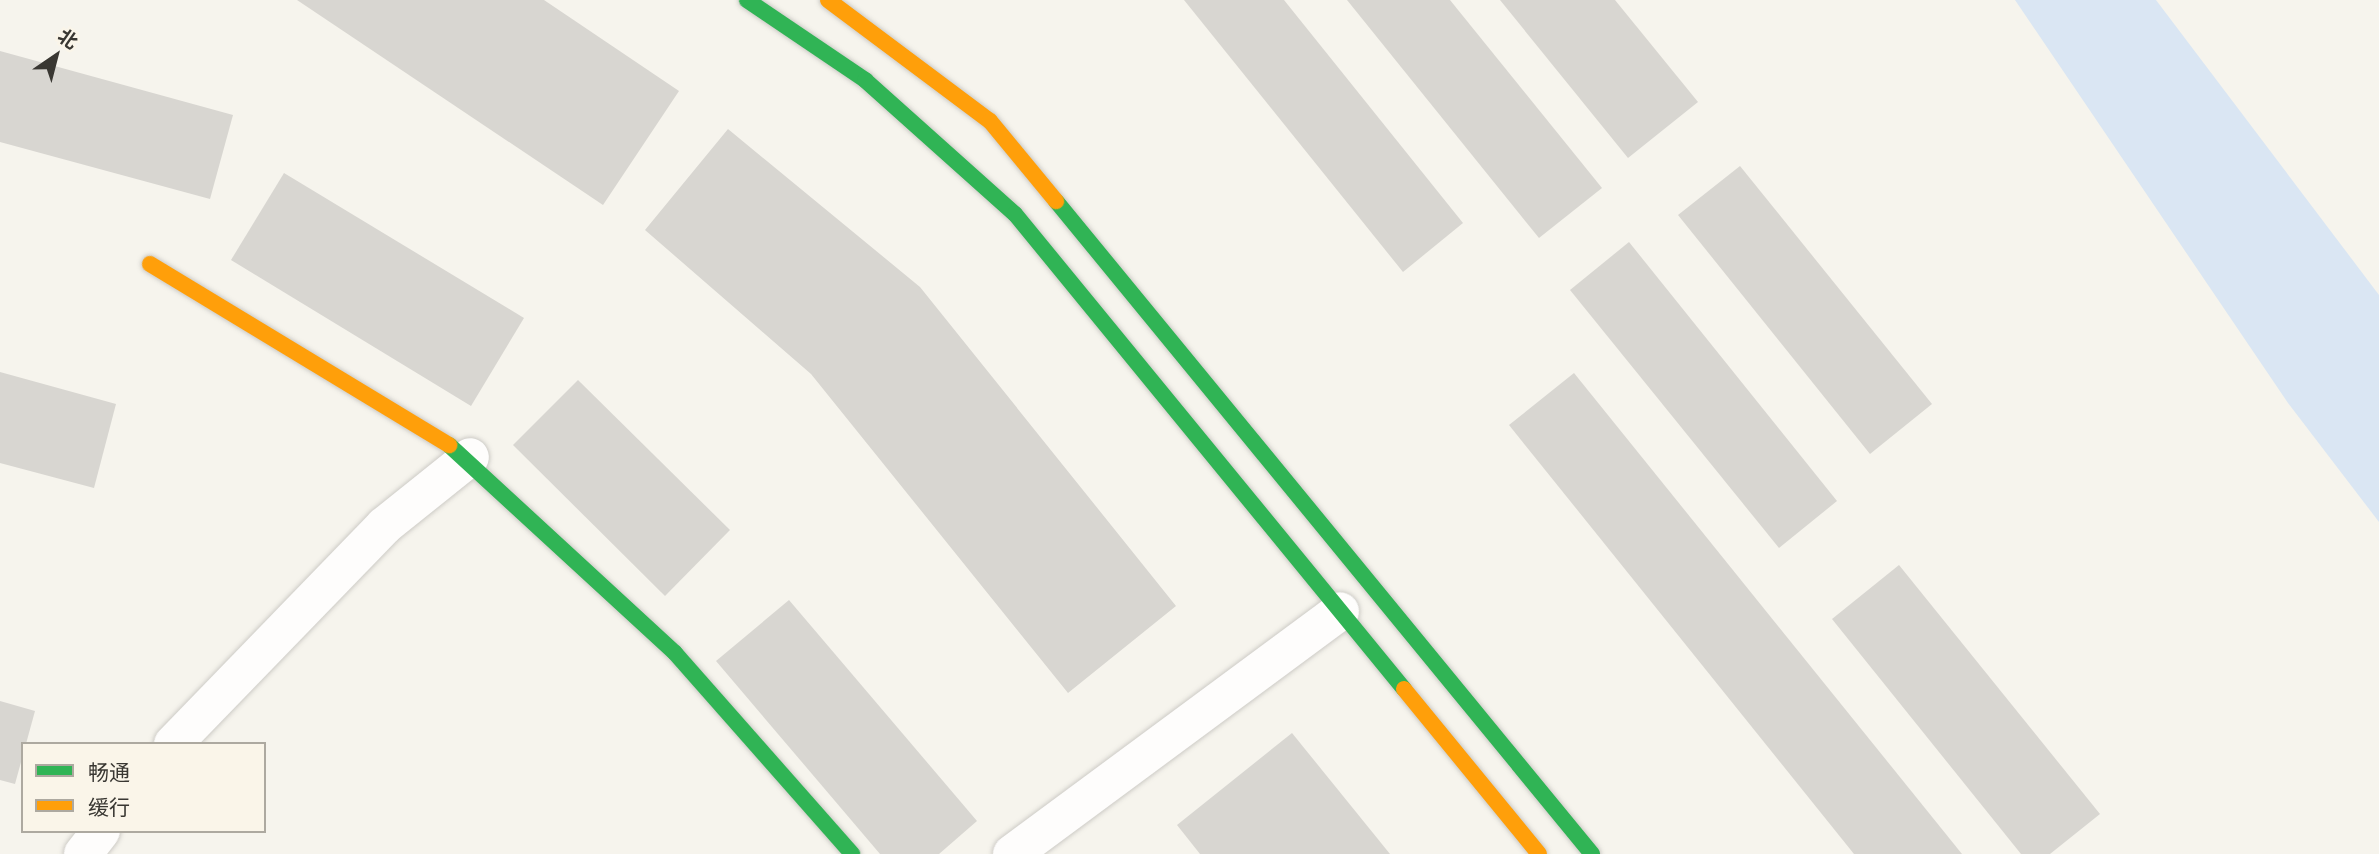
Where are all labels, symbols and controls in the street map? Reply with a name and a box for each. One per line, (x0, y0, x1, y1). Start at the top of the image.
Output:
north arrow (21, 21, 91, 91)
text: 北 (54, 24, 83, 53)
legend (21, 742, 266, 833)
text: 畅通 (88, 759, 130, 784)
text: 缓行 (88, 794, 130, 819)

